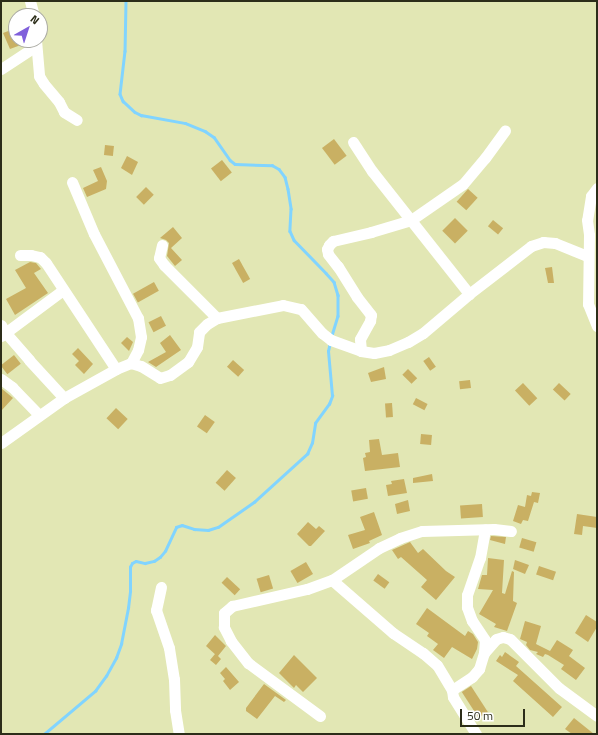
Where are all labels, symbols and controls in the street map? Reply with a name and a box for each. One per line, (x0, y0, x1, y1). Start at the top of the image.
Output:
north arrow (8, 8, 48, 48)
text: N (27, 11, 43, 28)
scale bar (462, 701, 527, 727)
text: 50 m (467, 706, 493, 725)

